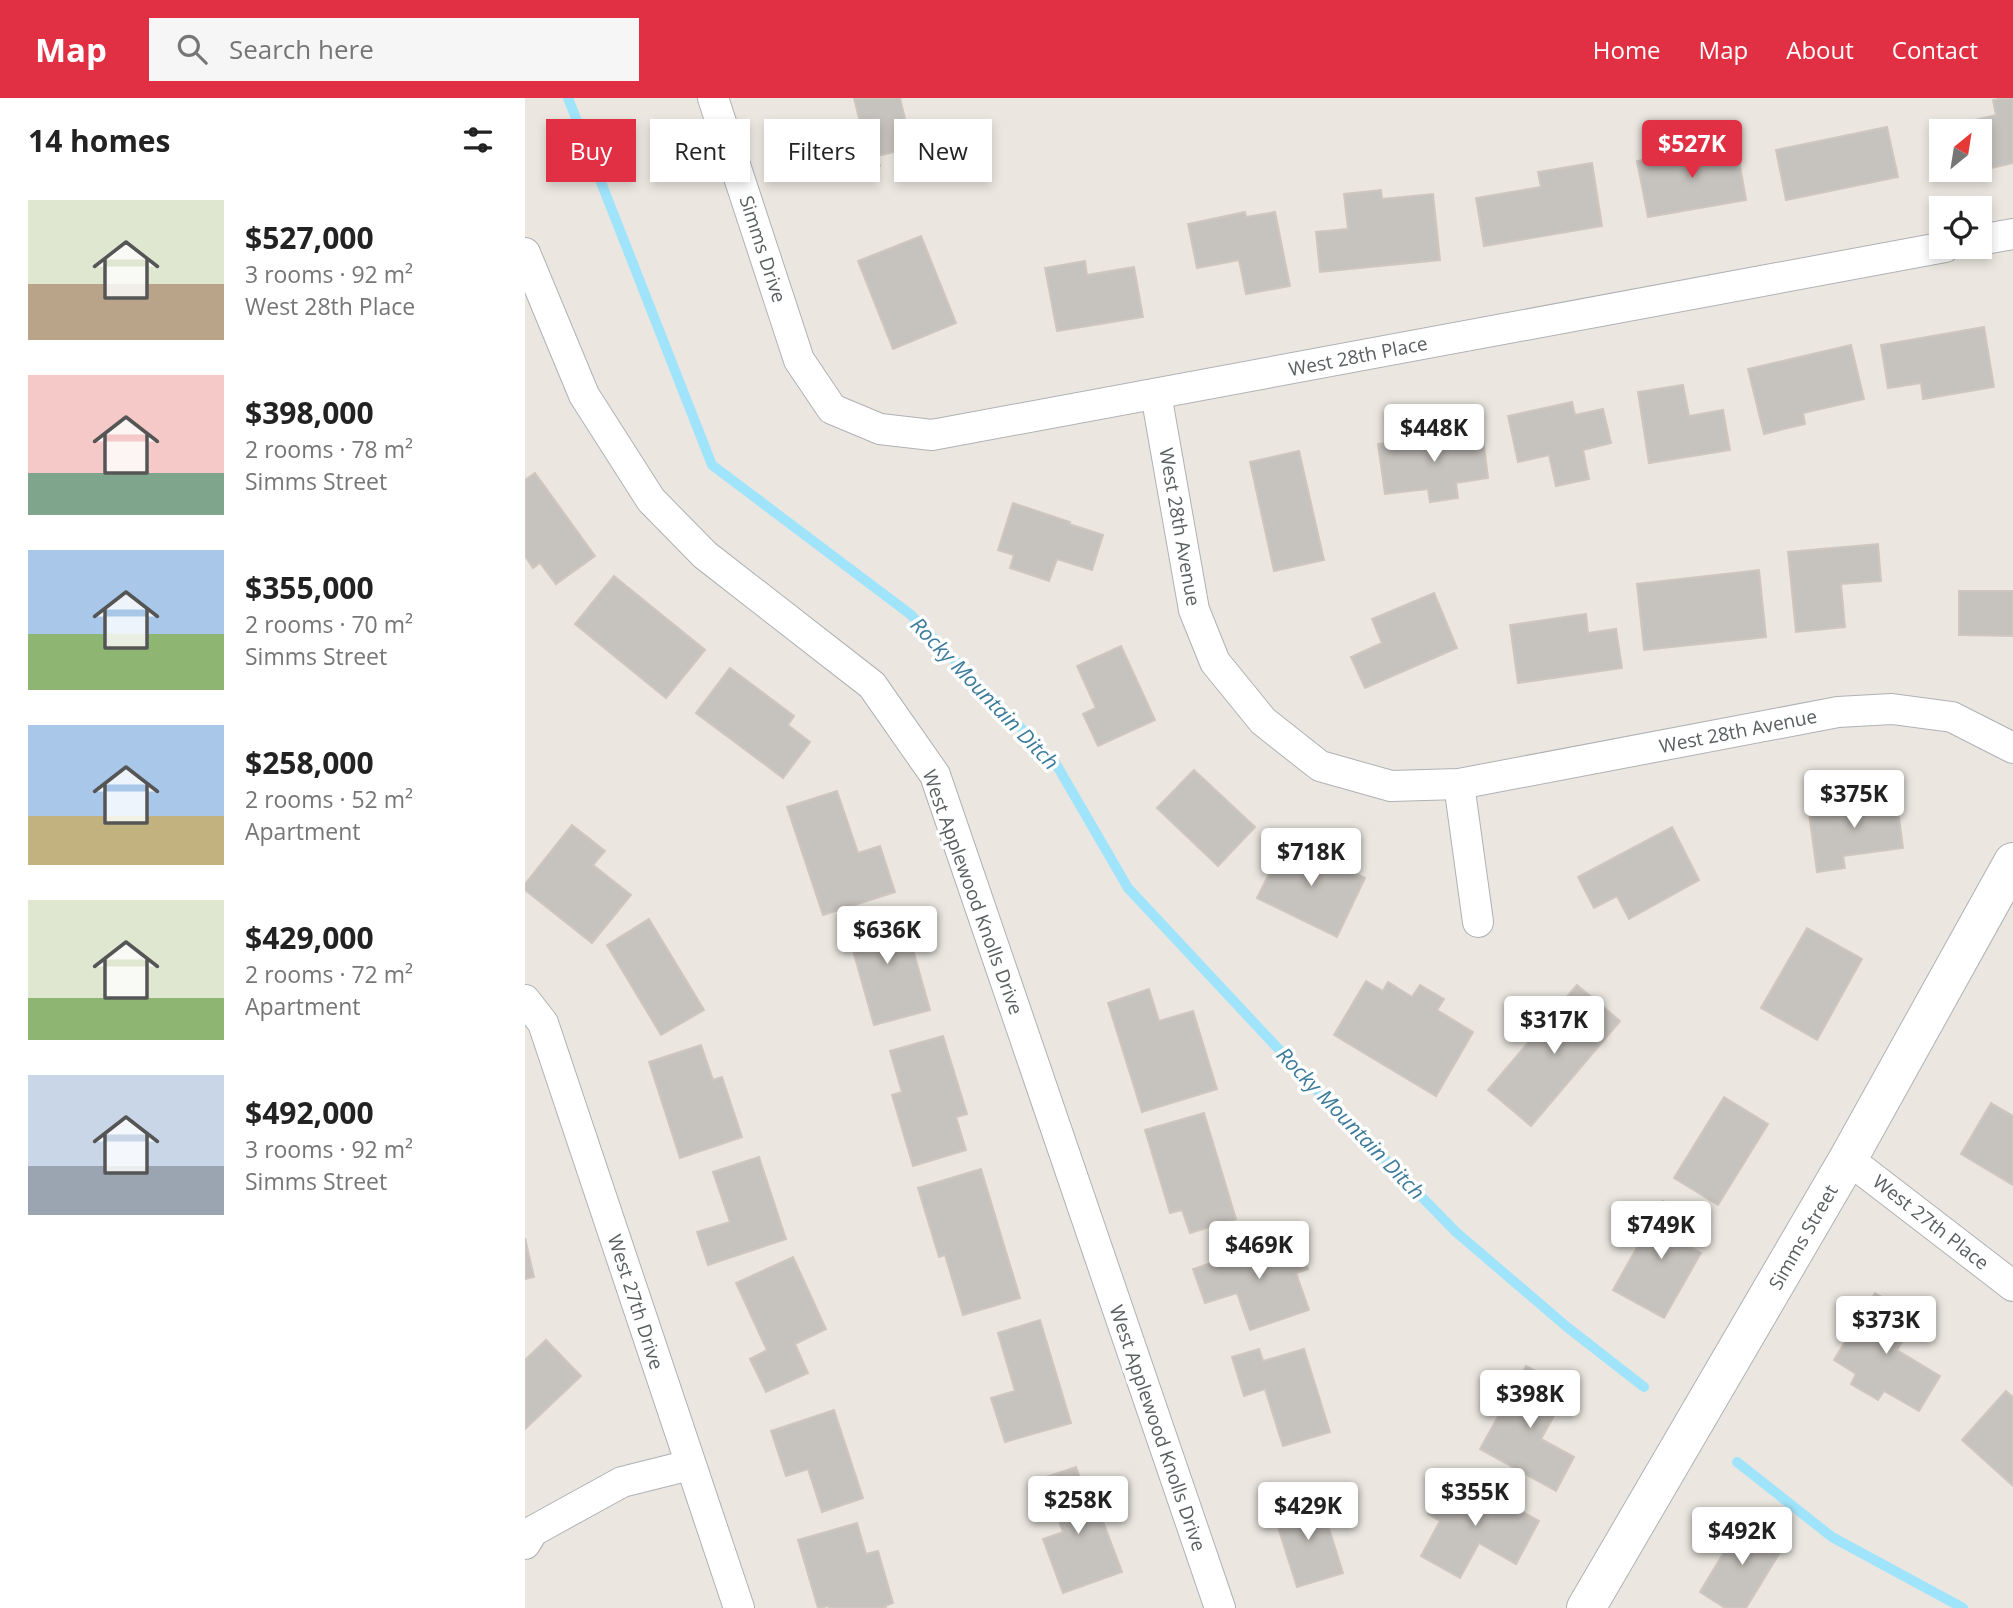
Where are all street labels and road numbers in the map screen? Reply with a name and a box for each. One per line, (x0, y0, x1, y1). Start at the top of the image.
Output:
street label: Simms Drive (734, 192, 792, 306)
street label: West 28th Place (1286, 330, 1430, 382)
street label: West 28th Avenue (1153, 446, 1207, 608)
street label: West 28th Avenue (1657, 703, 1819, 759)
street label: West Applewood Knolls Drive (917, 766, 1029, 1018)
street label: West 27th Place (1868, 1168, 1994, 1276)
street label: Simms Street (1762, 1179, 1844, 1294)
street label: West 27th Drive (602, 1231, 670, 1373)
street label: West Applewood Knolls Drive (1104, 1301, 1212, 1555)

